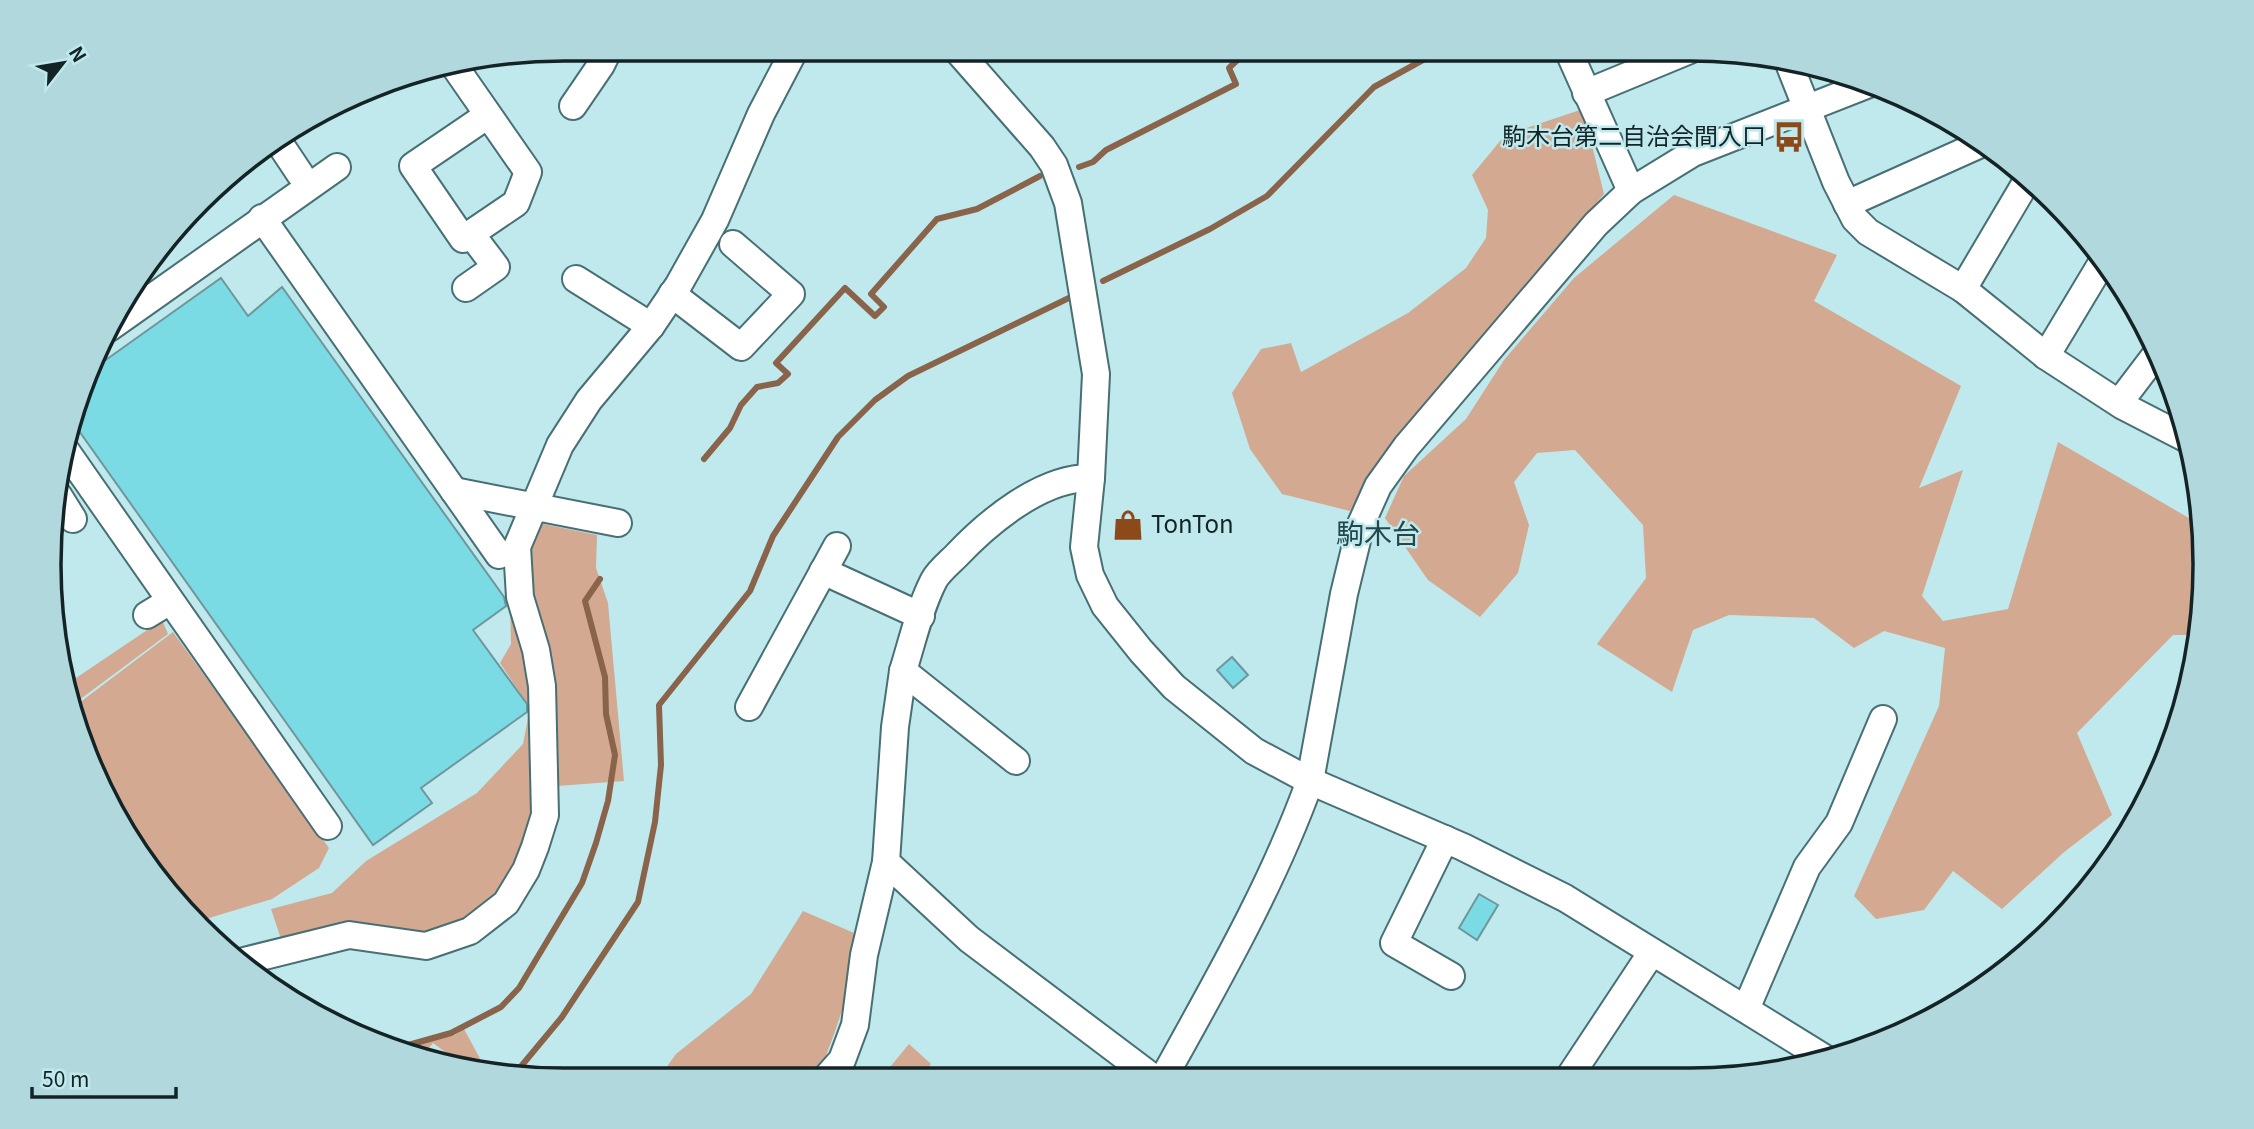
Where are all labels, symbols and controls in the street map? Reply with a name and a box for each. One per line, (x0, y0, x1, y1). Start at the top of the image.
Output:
north arrow (28, 28, 98, 98)
text: N (64, 40, 94, 67)
place label: 駒木台第二自治会間入口 (1502, 117, 1766, 152)
bus stop icon: 駒木台第二自治会間入口 (1772, 120, 1806, 154)
place label: TonTon (1151, 505, 1234, 540)
shop icon: TonTon (1111, 508, 1145, 542)
district label: 駒木台 (1336, 512, 1420, 552)
scale bar (32, 1056, 175, 1100)
text: 50 m (42, 1063, 89, 1093)

